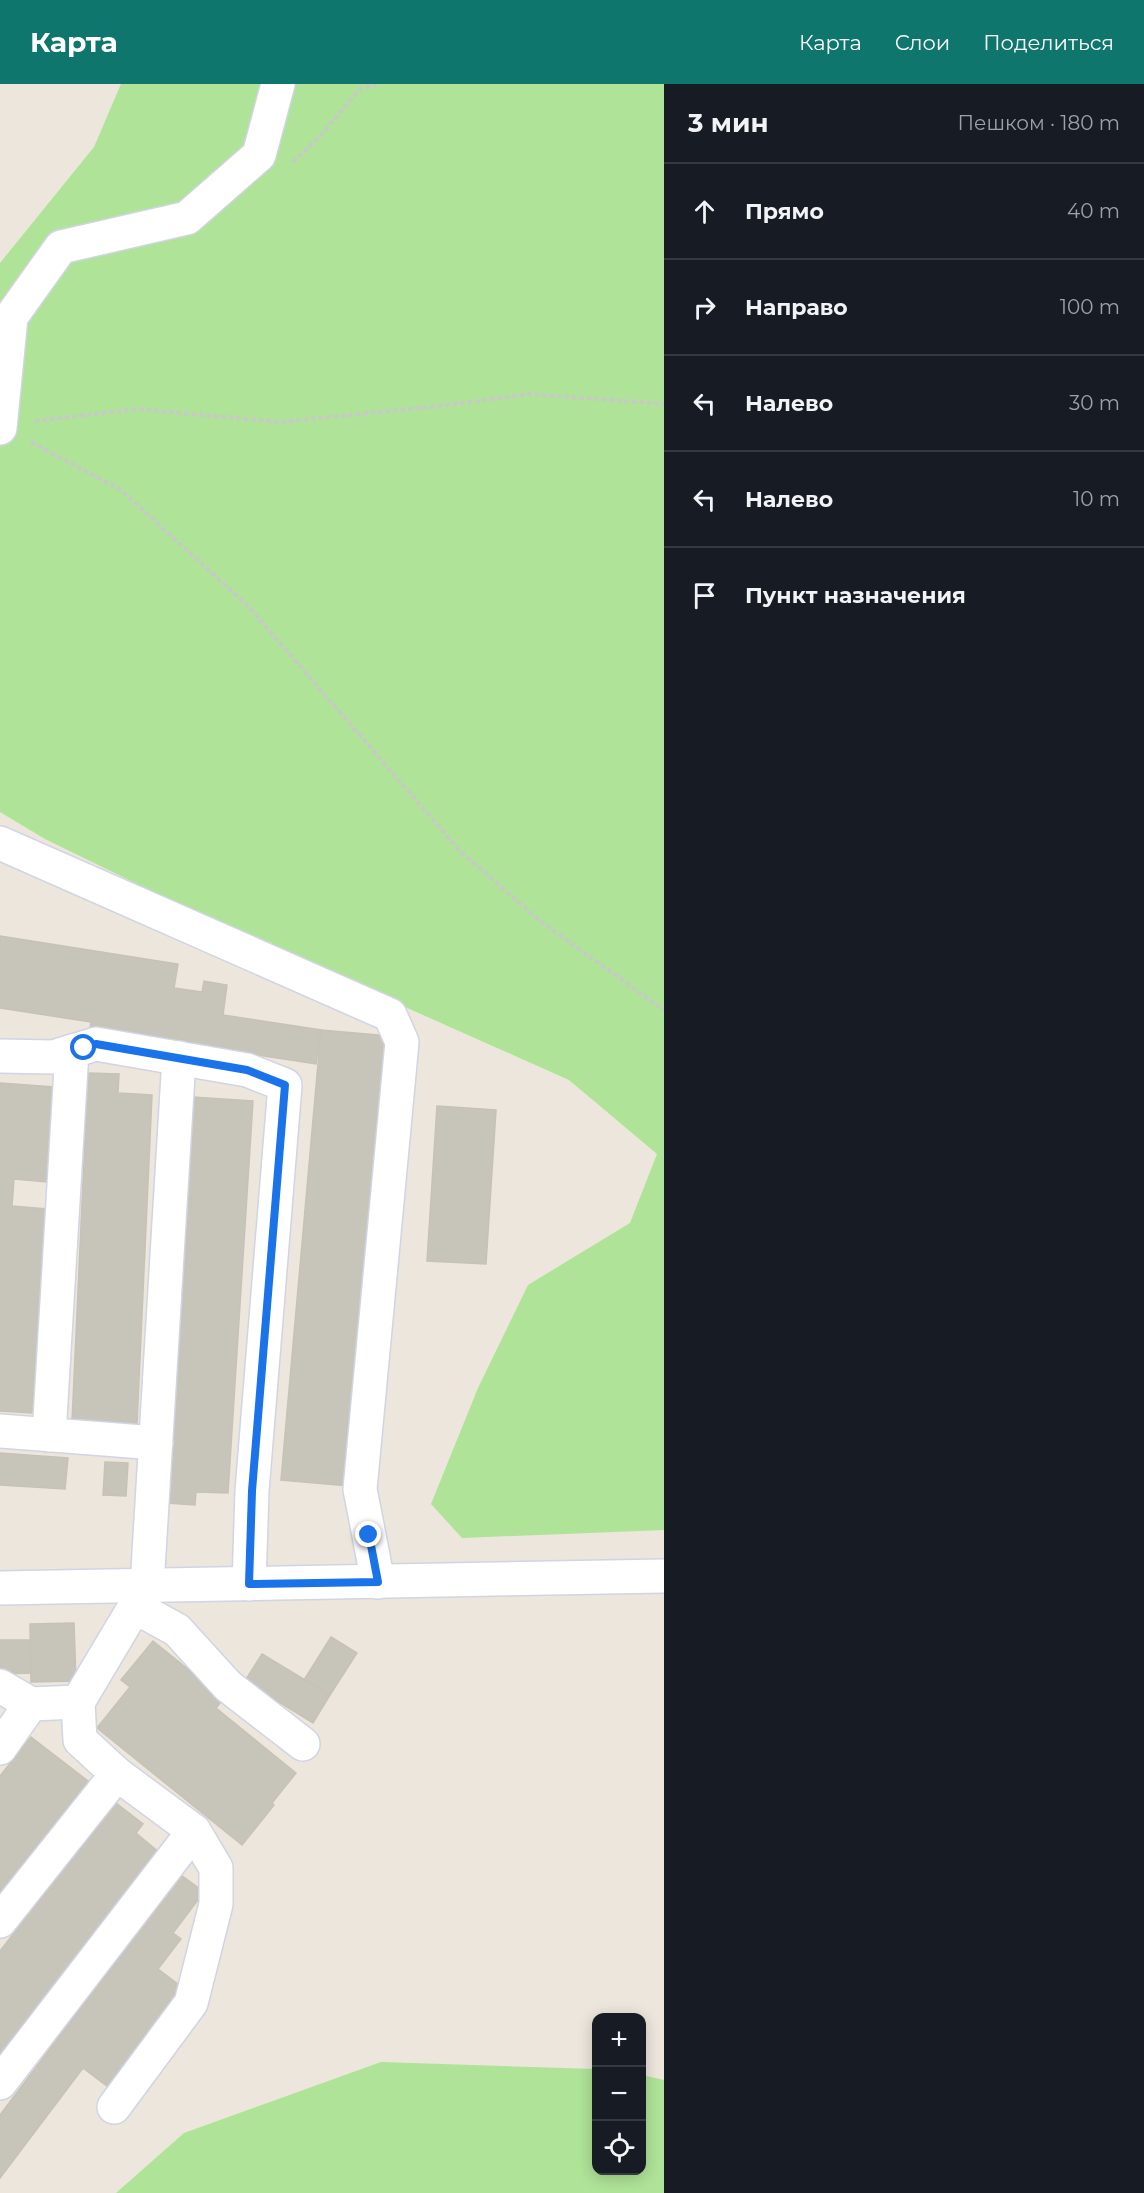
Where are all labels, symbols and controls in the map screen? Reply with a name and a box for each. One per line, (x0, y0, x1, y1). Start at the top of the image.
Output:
text: Карта (30, 25, 118, 59)
text: Карта (799, 30, 862, 55)
text: Слои (895, 30, 950, 55)
text: Поделиться (983, 30, 1114, 55)
text: 3 мин (688, 107, 768, 139)
text: Пешком · 180 m (958, 111, 1120, 135)
icon: ahead (688, 195, 721, 228)
text: Прямо (745, 198, 824, 225)
text: 40 m (1067, 199, 1120, 223)
icon: right (688, 291, 721, 324)
text: Направо (745, 294, 848, 321)
text: 100 m (1060, 295, 1120, 319)
icon: left (688, 387, 721, 420)
text: Налево (745, 390, 833, 417)
text: 30 m (1069, 391, 1120, 415)
icon: left (688, 483, 721, 516)
text: Налево (745, 486, 833, 513)
text: 10 m (1073, 487, 1120, 511)
icon: arrive (688, 579, 721, 612)
text: Пункт назначения (745, 582, 966, 609)
route start (70, 1034, 96, 1060)
route end (355, 1521, 381, 1547)
map controls (592, 2013, 646, 2175)
button: + (592, 2013, 646, 2067)
button: − (592, 2067, 646, 2121)
button: locate (592, 2121, 646, 2175)

